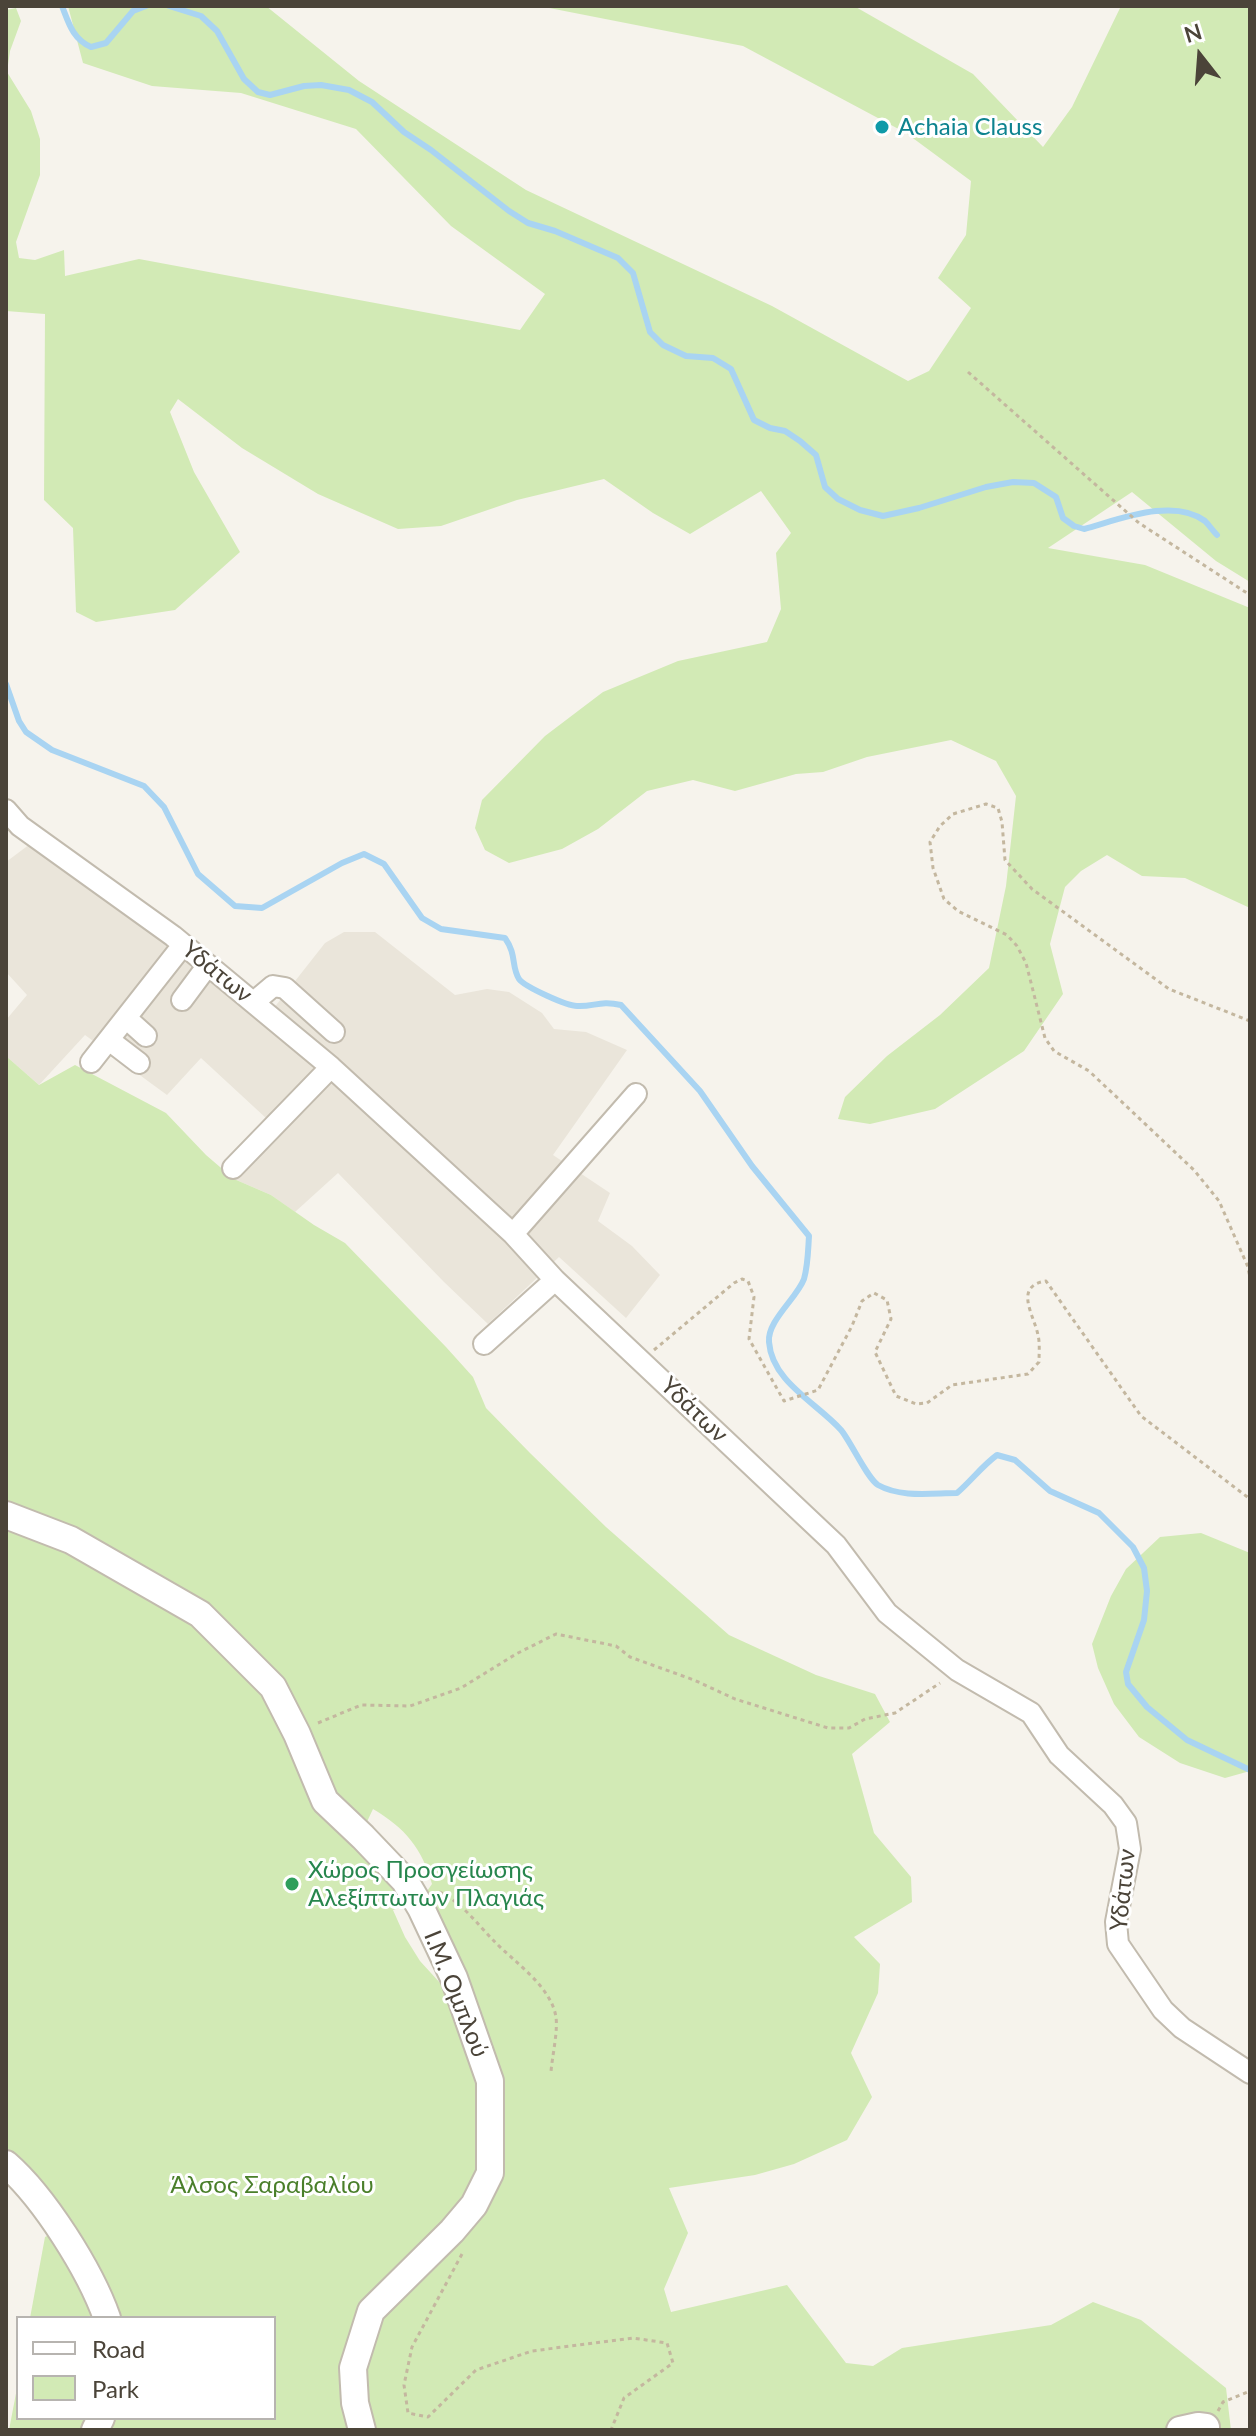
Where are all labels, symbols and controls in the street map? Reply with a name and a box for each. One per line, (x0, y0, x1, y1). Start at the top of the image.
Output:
north arrow (1160, 16, 1240, 96)
text: N (1181, 17, 1205, 48)
place label: Achaia Clauss (898, 113, 1042, 141)
marker: Achaia Clauss (873, 118, 891, 136)
street label: Υδάτων (176, 935, 258, 1009)
street label: Υδάτων (654, 1371, 734, 1449)
street label: Υδάτων (1104, 1848, 1142, 1932)
place label: Χώρος Προσγείωσης Αλεξίπτωτων Πλαγιάς (308, 1856, 544, 1912)
marker: Χώρος Προσγείωσης Αλεξίπτωτων Πλαγιάς (283, 1875, 301, 1893)
street label: Ι.Μ. Ομπλού (418, 1927, 494, 2061)
park label: Άλσος Σαραβαλίου (170, 2171, 374, 2199)
legend (16, 2316, 276, 2420)
text: Road (92, 2334, 145, 2363)
text: Park (92, 2374, 139, 2403)

